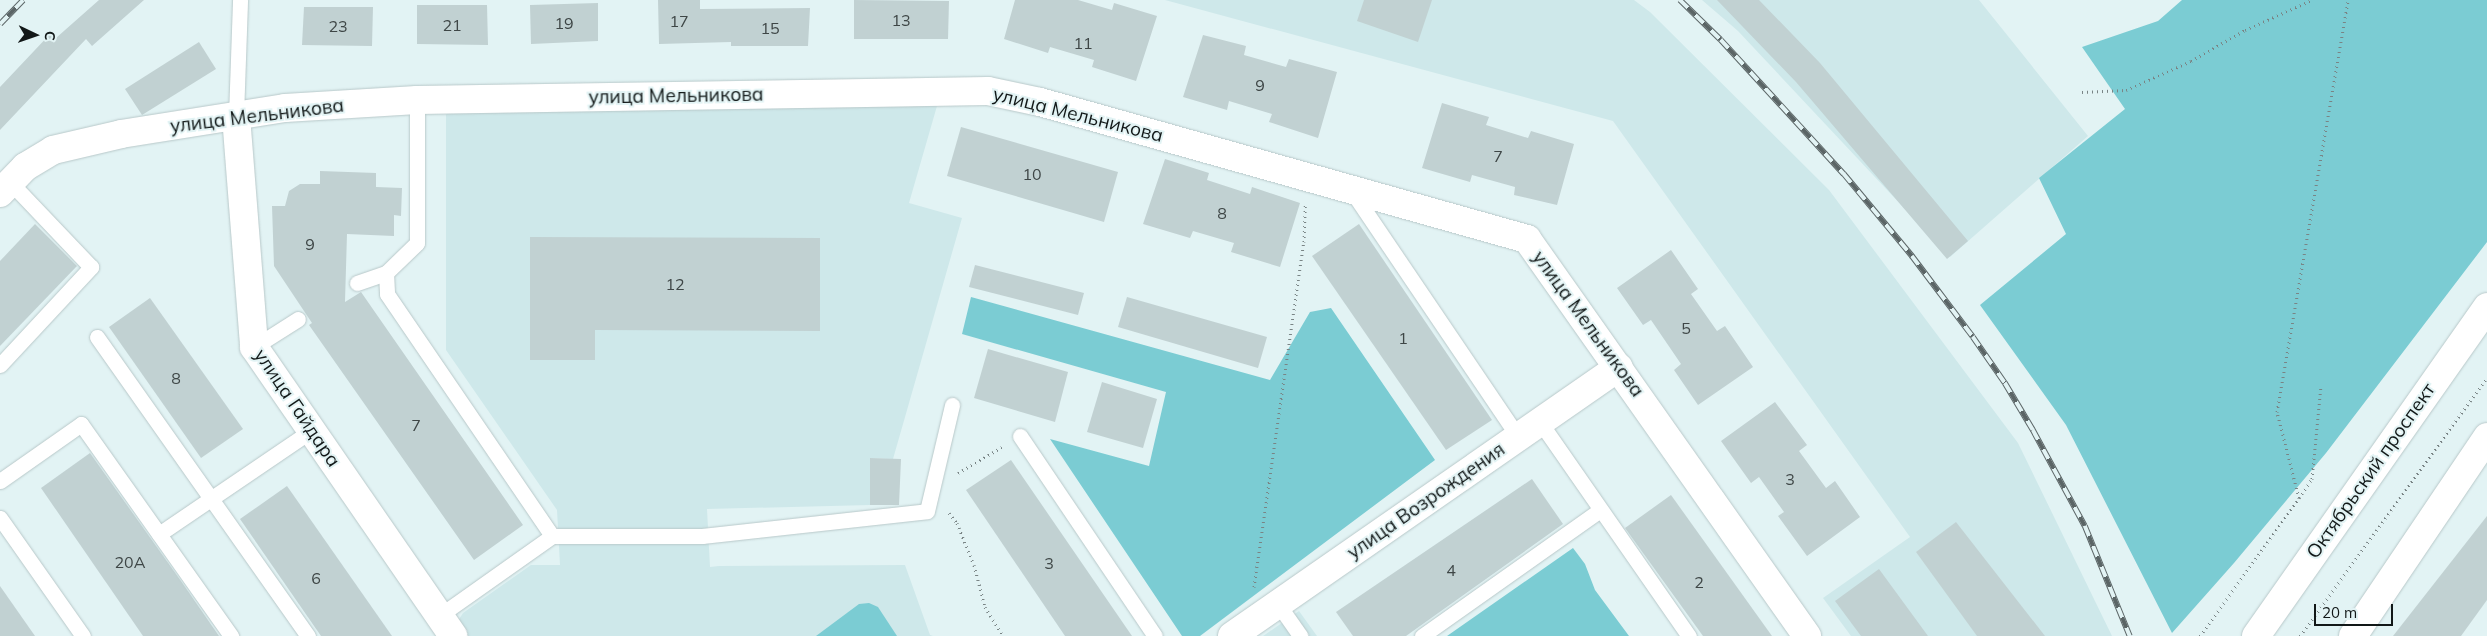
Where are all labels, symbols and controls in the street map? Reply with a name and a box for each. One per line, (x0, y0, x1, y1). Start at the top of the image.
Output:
north arrow (10, 10, 60, 60)
house number: 13 (891, 10, 911, 30)
house number: 17 (669, 11, 689, 31)
house number: 19 (554, 13, 574, 33)
house number: 21 (442, 15, 462, 35)
house number: 23 (328, 16, 348, 36)
house number: 15 (760, 18, 780, 38)
text: С (41, 31, 59, 41)
house number: 11 (1073, 33, 1093, 53)
house number: 9 (1255, 75, 1265, 95)
street label: улица Мельникова (588, 83, 764, 109)
street label: улица Мельникова (990, 83, 1166, 147)
street label: улица Мельникова (169, 94, 345, 138)
house number: 7 (1493, 146, 1503, 166)
house number: 10 (1022, 164, 1042, 184)
house number: 8 (1217, 203, 1227, 223)
house number: 9 (305, 234, 315, 254)
street label: улица Мельникова (1527, 247, 1649, 401)
house number: 12 (665, 274, 685, 294)
house number: 5 (1681, 318, 1691, 338)
house number: 1 (1398, 328, 1408, 348)
street label: улица Гайдара (249, 345, 345, 471)
house number: 8 (171, 368, 181, 388)
street label: Октябрьский проспект (2302, 379, 2440, 563)
house number: 7 (411, 415, 421, 435)
street label: улица Возрождения (1343, 438, 1509, 564)
house number: 3 (1785, 469, 1795, 489)
house number: 20А (115, 552, 145, 572)
house number: 3 (1044, 553, 1054, 573)
house number: 4 (1446, 560, 1456, 580)
house number: 6 (311, 568, 321, 588)
house number: 2 (1694, 572, 1704, 592)
scale bar (2317, 594, 2396, 626)
text: 20 m (2322, 603, 2357, 622)

